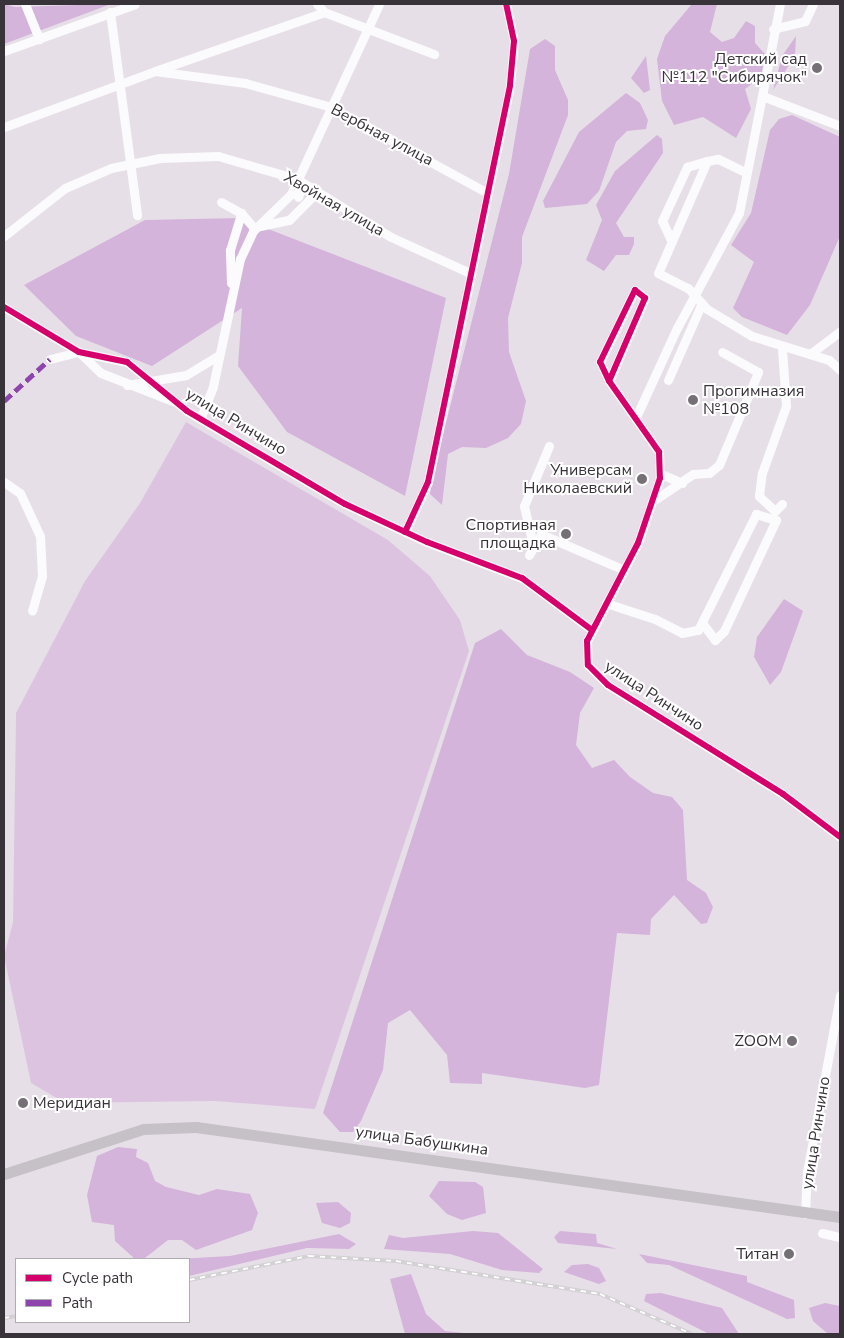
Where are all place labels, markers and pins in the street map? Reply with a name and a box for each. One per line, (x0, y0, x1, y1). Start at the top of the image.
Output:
place label: Детский сад №112 "Сибирячок" (661, 49, 807, 87)
marker: Детский сад №112 "Сибирячок" (811, 62, 823, 74)
place label: Прогимназия №108 (703, 381, 804, 419)
marker: Прогимназия №108 (687, 394, 699, 406)
place label: Универсам Николаевский (523, 460, 632, 498)
marker: Универсам Николаевский (636, 473, 648, 485)
place label: Спортивная площадка (466, 515, 556, 553)
marker: Спортивная площадка (560, 528, 572, 540)
place label: ZOOM (735, 1031, 782, 1051)
marker: ZOOM (786, 1035, 798, 1047)
place label: Меридиан (33, 1093, 111, 1113)
marker: Меридиан (17, 1097, 29, 1109)
place label: Титан (736, 1244, 779, 1264)
marker: Титан (783, 1248, 795, 1260)

